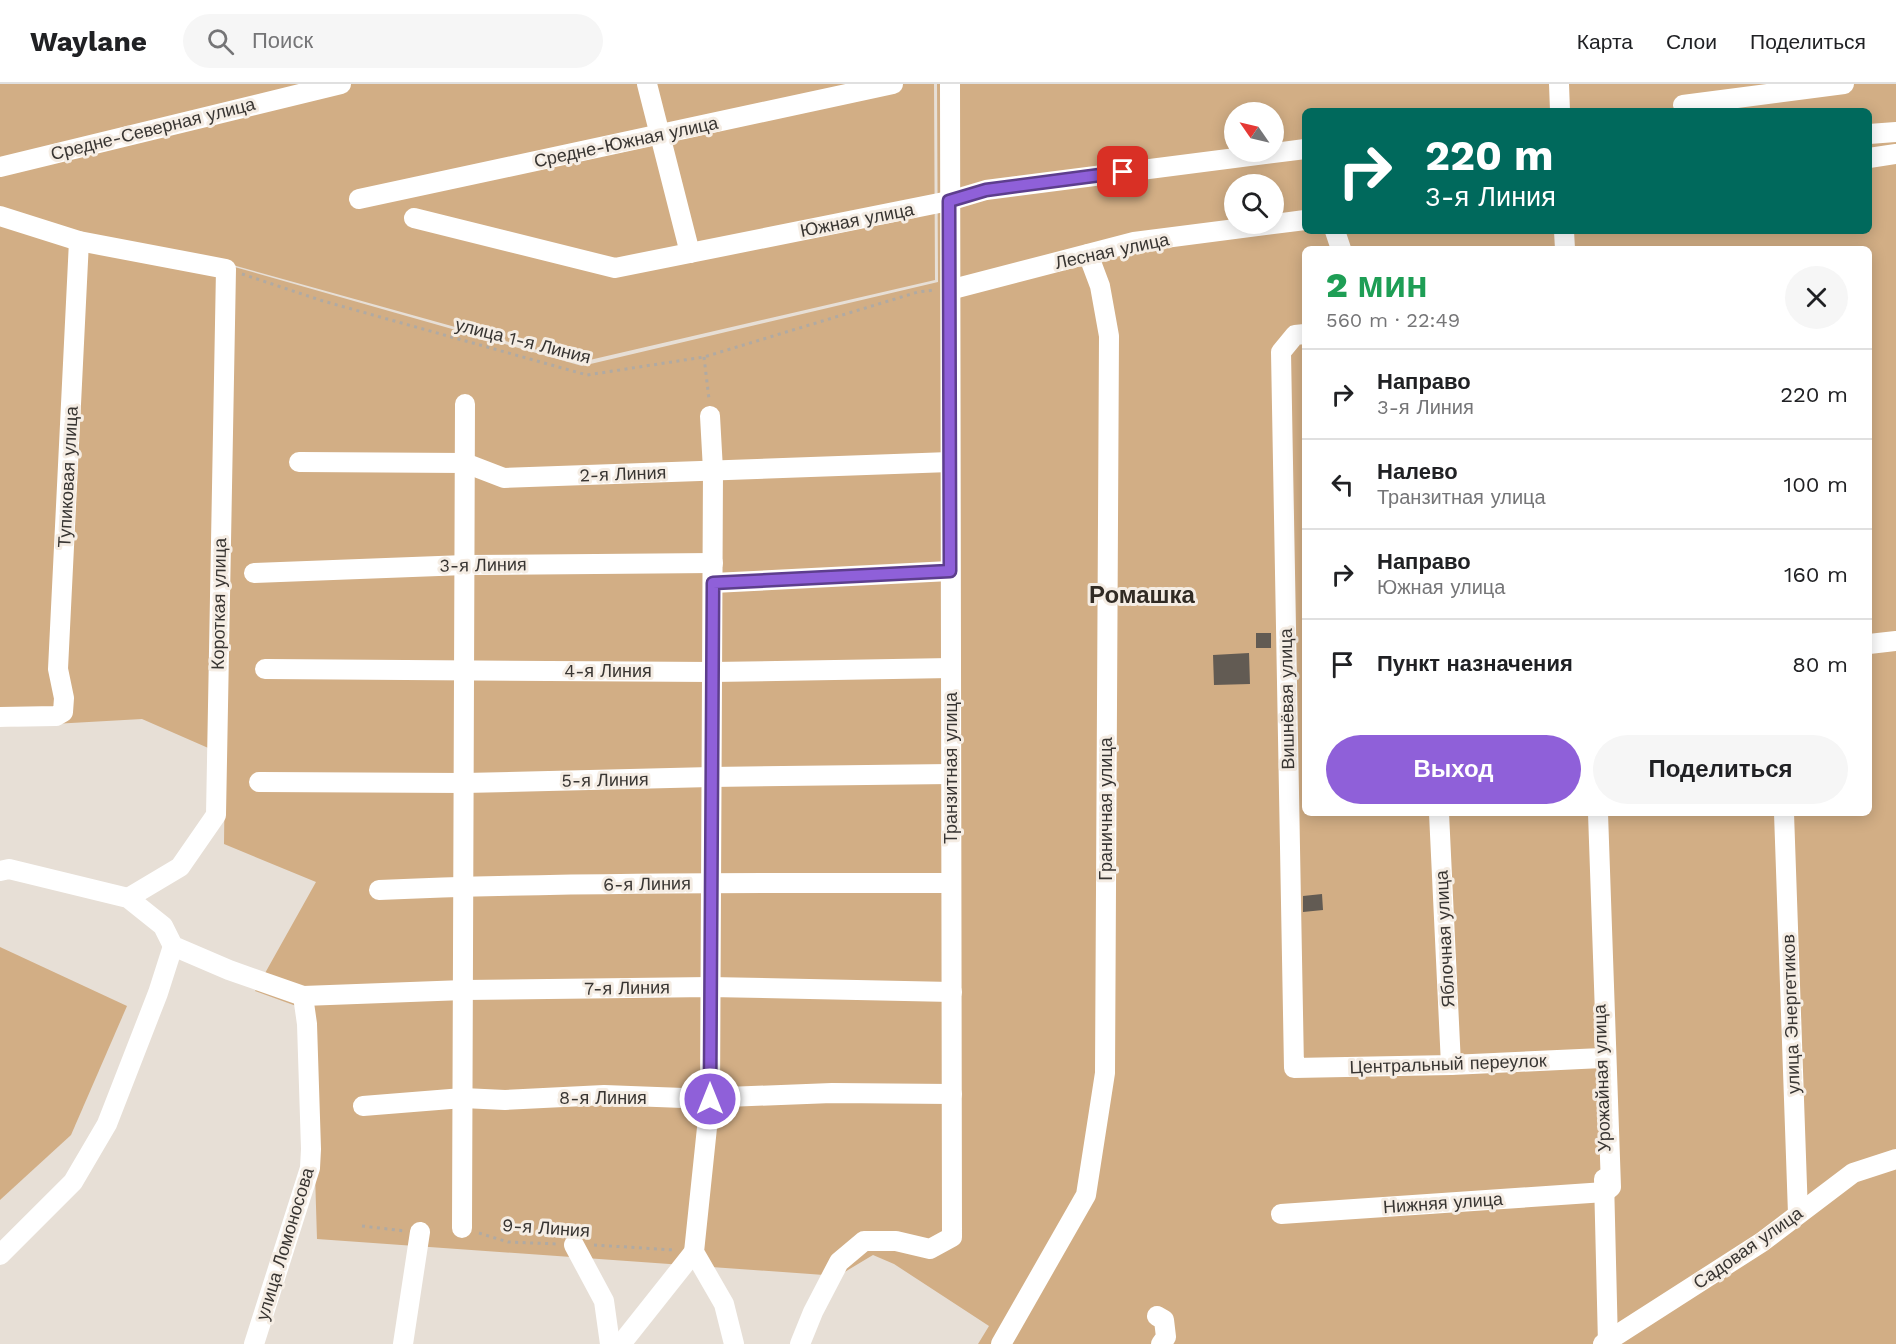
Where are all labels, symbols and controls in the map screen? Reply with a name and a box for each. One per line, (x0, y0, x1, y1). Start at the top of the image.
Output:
search box (183, 14, 603, 68)
text: Waylane (30, 25, 147, 58)
icon: search (204, 25, 237, 58)
text: Поиск (252, 28, 313, 53)
text: Карта (1577, 29, 1633, 54)
text: Слои (1666, 29, 1717, 54)
text: Поделиться (1750, 29, 1866, 54)
street label: Средне-Северная улица (48, 93, 258, 164)
north arrow (1224, 102, 1284, 162)
map controls (1224, 102, 1284, 234)
street label: Средне-Южная улица (532, 112, 721, 171)
text: 220 m (1425, 131, 1554, 180)
icon: right (1326, 132, 1404, 210)
pin (1097, 146, 1148, 197)
icon: arrive (1106, 155, 1139, 188)
button: search (1224, 174, 1284, 234)
text: 3-я Линия (1425, 181, 1556, 213)
street label: Южная улица (798, 198, 917, 241)
street label: Лесная улица (1053, 228, 1172, 273)
text: 2 мин (1326, 264, 1428, 306)
button: close (1785, 266, 1848, 329)
text: 560 m · 22:49 (1326, 308, 1460, 332)
street label: улица 1-я Линия (453, 314, 593, 368)
text: Направо (1377, 369, 1471, 394)
icon: right (1326, 378, 1359, 411)
text: 220 m (1780, 382, 1848, 407)
text: 3-я Линия (1377, 395, 1474, 419)
street label: Тупиковая улица (53, 405, 82, 548)
text: Налево (1377, 459, 1458, 484)
street label: 2-я Линия (579, 461, 667, 486)
icon: left (1326, 468, 1359, 501)
text: 100 m (1784, 472, 1848, 497)
text: Транзитная улица (1377, 485, 1546, 509)
street label: Короткая улица (207, 537, 230, 670)
text: Направо (1377, 549, 1471, 574)
street label: 3-я Линия (439, 553, 527, 576)
icon: right (1326, 558, 1359, 591)
text: 160 m (1784, 562, 1848, 587)
text: Южная улица (1377, 575, 1505, 599)
district label: Ромашка (1089, 581, 1196, 609)
street label: Вишнёвая улица (1275, 627, 1298, 770)
icon: arrive (1326, 648, 1359, 681)
text: Пункт назначения (1377, 651, 1573, 676)
text: 80 m (1792, 652, 1848, 677)
street label: 4-я Линия (564, 660, 652, 681)
street label: Транзитная улица (940, 691, 961, 844)
button: Выход (1326, 735, 1581, 804)
button: Поделиться (1593, 735, 1848, 804)
street label: Граничная улица (1095, 736, 1116, 881)
street label: 5-я Линия (561, 768, 649, 791)
street label: Яблочная улица (1430, 869, 1459, 1008)
street label: 6-я Линия (603, 872, 691, 895)
street label: улица Энергетиков (1777, 934, 1804, 1094)
street label: 7-я Линия (584, 976, 670, 999)
street label: Урожайная улица (1588, 1003, 1615, 1152)
street label: Центральный переулок (1349, 1050, 1547, 1077)
position arrow (678, 1067, 742, 1131)
street label: 8-я Линия (559, 1087, 647, 1108)
street label: улица Ломоносова (251, 1164, 318, 1323)
street label: Нижняя улица (1382, 1188, 1505, 1217)
street label: Садовая улица (1689, 1202, 1807, 1293)
street label: 9-я Линия (502, 1214, 591, 1241)

